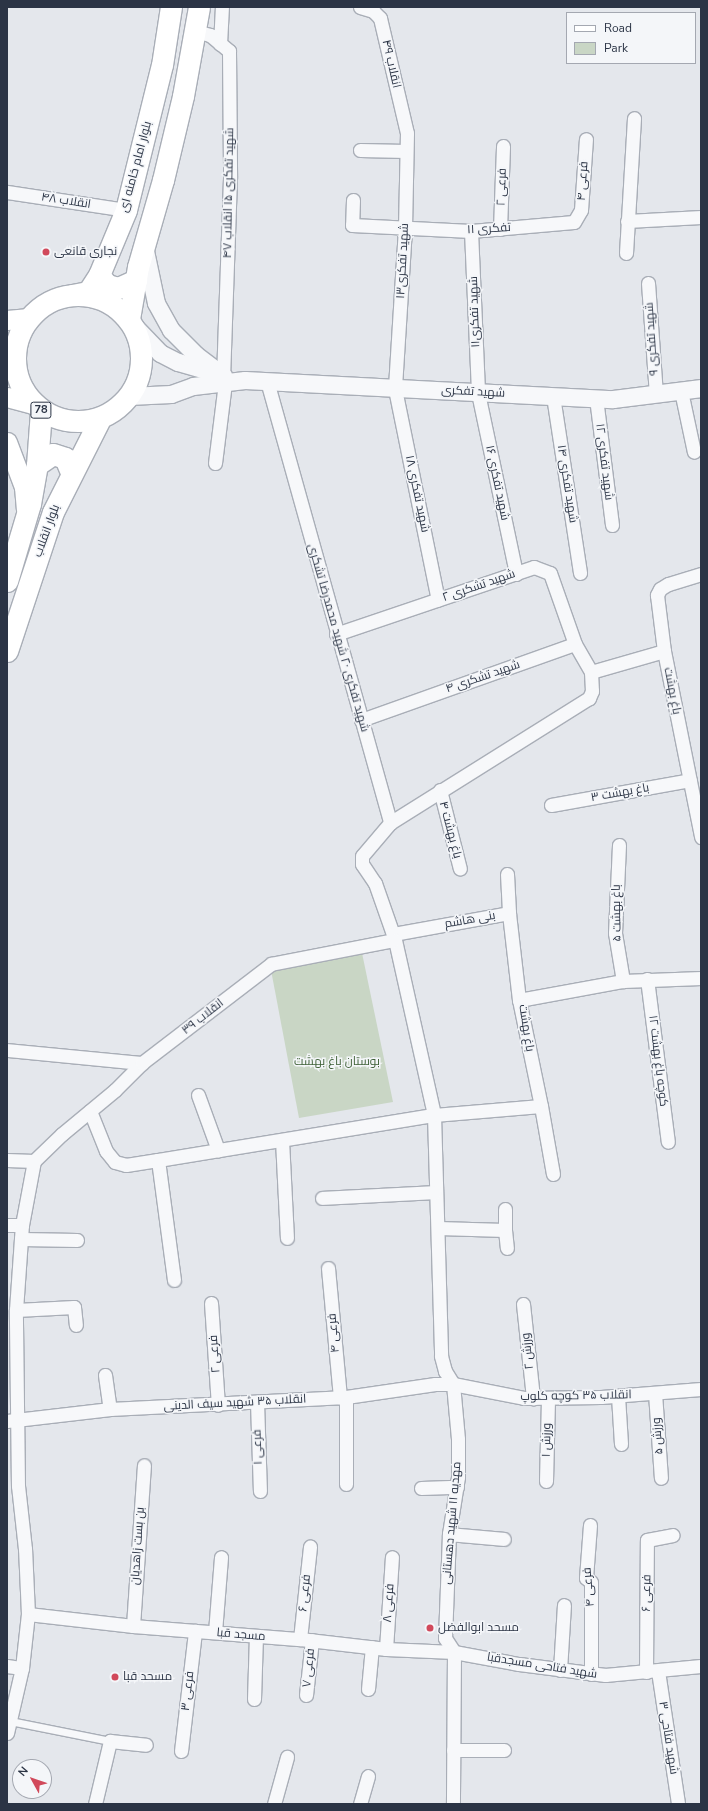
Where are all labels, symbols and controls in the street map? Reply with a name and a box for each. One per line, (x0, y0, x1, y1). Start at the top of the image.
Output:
legend (566, 12, 696, 64)
text: Road (604, 20, 632, 36)
street label: انقلاب ۴۹ (378, 39, 404, 89)
text: Park (604, 40, 628, 56)
street label: بلوار امام خامنه ای (117, 120, 155, 214)
street label: شهید تفکری ۱۵ انقلاب ۴۷ (221, 128, 237, 258)
street label: فرعی ۴ (574, 161, 592, 201)
street label: فرعی ۲ (494, 168, 510, 206)
street label: انقلاب ۴۸ (40, 190, 92, 212)
street label: تفکری ۱۱ (467, 221, 511, 237)
street label: شهید تفکری۱۳ (394, 223, 412, 299)
place label: نجاری قانعی (54, 245, 117, 259)
marker: نجاری قانعی (41, 247, 51, 257)
street label: شهید تفکری۱۱ (467, 276, 483, 348)
street label: شهید تفکری ۹ (642, 302, 662, 376)
street label: شهید تفکری (441, 383, 505, 401)
road number: 78 (30, 401, 52, 419)
street label: شهید تفکری ۱۲ (592, 423, 616, 501)
street label: شهید تفکری ۱۶ (482, 444, 512, 522)
street label: شهید تفکری ۱۴ (554, 444, 580, 524)
street label: شهید تفکری ۱۸ (402, 454, 432, 534)
street label: بلوار انقلاب (31, 503, 63, 559)
street label: شهید تفکری ۲۰ شهید محمدرضا تشکری (304, 542, 372, 734)
street label: شهید تشکری ۲ (441, 567, 517, 605)
street label: شهید تشکری ۴ (444, 658, 522, 696)
street label: باغ بهشت (660, 666, 684, 716)
street label: باغ بهشت ۳ (590, 781, 650, 805)
street label: باغ بهشت ۴ (435, 800, 465, 860)
street label: باغ بهشت ۵ (609, 884, 625, 942)
street label: بنی هاشم (443, 908, 497, 932)
street label: انقلاب ۳۹ (179, 996, 227, 1038)
street label: باغ بهشت (515, 1003, 537, 1053)
street label: کوچه باغ بهشت ۱۲ (645, 1014, 671, 1108)
park label: بوستان باغ بهشت (294, 1055, 380, 1069)
street label: فرعی ۴ (325, 1313, 343, 1353)
street label: ورزش ۲ (519, 1332, 537, 1370)
street label: فرعی ۲ (206, 1335, 224, 1373)
street label: انقلاب ۳۵ کوچه کلوپ (520, 1388, 632, 1404)
street label: انقلاب ۳۵ شهید سیف الدینی (163, 1392, 307, 1414)
street label: ورزش ۵ (650, 1417, 666, 1455)
street label: ورزش ۱ (540, 1423, 554, 1457)
street label: فرعی ۱ (250, 1429, 266, 1465)
street label: مهدیه ۱۱ شهید دهستانی (439, 1461, 465, 1585)
street label: بن بست زاهدیان (128, 1507, 148, 1585)
street label: فرعی ۴ (580, 1567, 598, 1607)
street label: فرعی ۶ (296, 1574, 314, 1612)
street label: فرعی ۶ (639, 1574, 655, 1612)
street label: فرعی ۸ (380, 1583, 398, 1623)
place label: مسحد ابوالفضل (438, 1621, 519, 1635)
marker: مسحد ابوالفضل (425, 1623, 435, 1633)
street label: مسجد قبا (216, 1626, 266, 1644)
street label: فرعی ۷ (300, 1648, 318, 1688)
street label: شهید فتاحی مسجدقبا (486, 1650, 598, 1682)
place label: مسحد قبا (123, 1670, 172, 1684)
street label: فرعی ۳ (178, 1670, 198, 1712)
marker: مسحد قبا (110, 1672, 120, 1682)
street label: شهید فتاحی ۳ (655, 1700, 681, 1776)
north arrow (12, 1759, 52, 1799)
text: N (15, 1764, 32, 1780)

